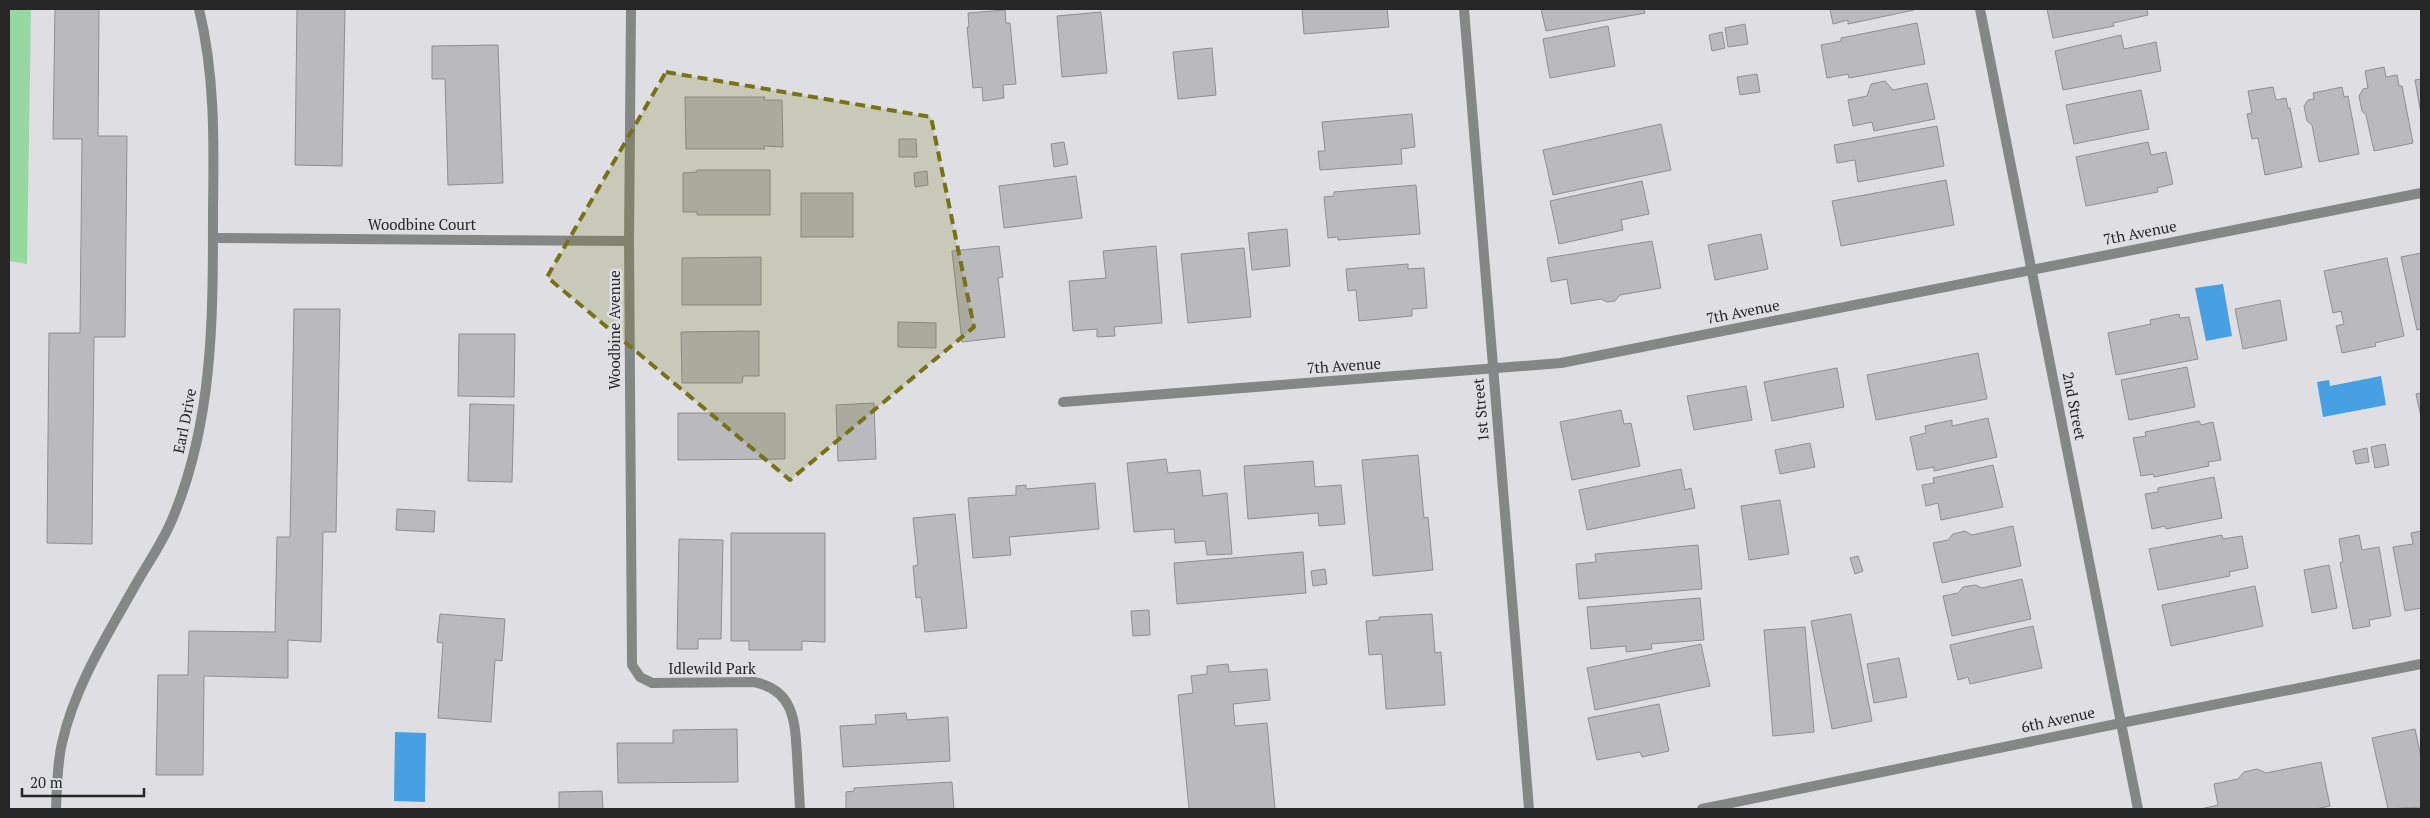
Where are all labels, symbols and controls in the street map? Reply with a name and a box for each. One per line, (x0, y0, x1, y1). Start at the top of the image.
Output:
street label: Woodbine Court (368, 214, 477, 234)
street label: 7th Avenue (2101, 215, 2178, 249)
street label: Woodbine Avenue (604, 270, 624, 390)
street label: 7th Avenue (1704, 294, 1781, 328)
street label: 7th Avenue (1306, 352, 1382, 378)
street label: 2nd Street (2059, 370, 2091, 442)
street label: 1st Street (1467, 377, 1493, 443)
street label: Earl Drive (168, 386, 200, 455)
street label: Idlewild Park (668, 658, 756, 678)
street label: 6th Avenue (2019, 701, 2096, 737)
scale bar (22, 766, 145, 798)
text: 20 m (30, 772, 63, 792)

